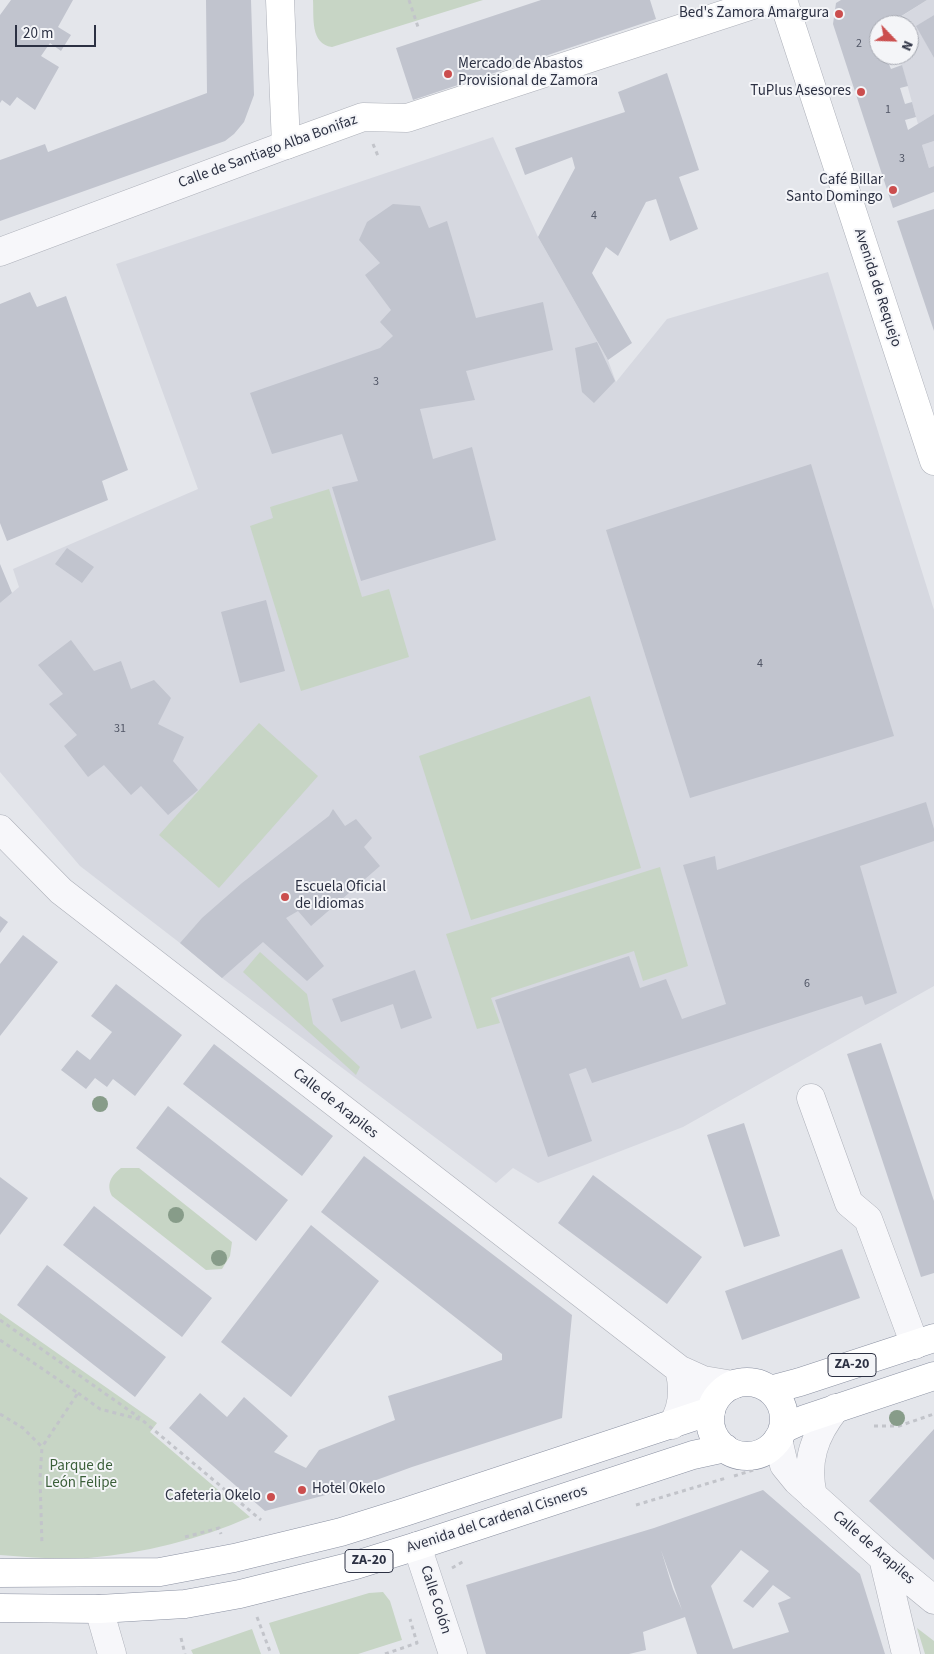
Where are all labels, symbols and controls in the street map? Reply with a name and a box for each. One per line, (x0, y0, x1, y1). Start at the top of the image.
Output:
place label: Bed's Zamora Amargura (679, 5, 829, 23)
marker: Bed's Zamora Amargura (833, 8, 845, 20)
scale bar (18, 15, 99, 47)
north arrow (869, 15, 919, 65)
text: 20 m (23, 23, 53, 44)
house number: 2 (856, 37, 862, 51)
text: N (896, 37, 918, 54)
place label: Mercado de Abastos Provisional de Zamora (458, 56, 598, 91)
marker: Mercado de Abastos Provisional de Zamora (442, 68, 454, 80)
place label: TuPlus Asesores (750, 83, 851, 101)
marker: TuPlus Asesores (855, 86, 867, 98)
house number: 1 (885, 103, 891, 117)
street label: Calle de Santiago Alba Bonifaz (176, 111, 360, 193)
house number: 3 (899, 152, 905, 166)
place label: Café Billar Santo Domingo (786, 172, 883, 207)
marker: Café Billar Santo Domingo (887, 184, 899, 196)
house number: 4 (591, 209, 597, 223)
street label: Avenida de Requejo (849, 226, 905, 350)
house number: 3 (373, 375, 379, 389)
house number: 4 (757, 657, 763, 671)
house number: 31 (114, 722, 126, 736)
place label: Escuela Oficial de Idiomas (295, 879, 386, 914)
marker: Escuela Oficial de Idiomas (279, 891, 291, 903)
house number: 6 (804, 977, 810, 991)
street label: Calle de Arapiles (289, 1065, 381, 1143)
road number: ZA-20 (828, 1354, 876, 1376)
park label: Parque de León Felipe (45, 1458, 117, 1493)
place label: Hotel Okelo (312, 1481, 385, 1499)
street label: Avenida del Cardenal Cisneros (404, 1482, 590, 1558)
marker: Hotel Okelo (296, 1484, 308, 1496)
place label: Cafeteria Okelo (165, 1488, 261, 1506)
marker: Cafeteria Okelo (265, 1491, 277, 1503)
street label: Calle de Arapiles (828, 1507, 918, 1589)
road number: ZA-20 (345, 1550, 393, 1572)
street label: Calle Colón (415, 1563, 455, 1637)

